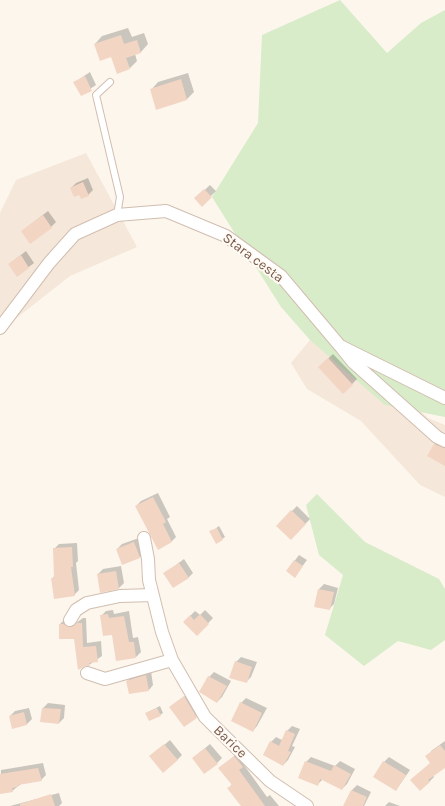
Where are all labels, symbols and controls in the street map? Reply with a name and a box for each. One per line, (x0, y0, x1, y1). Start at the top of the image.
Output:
street label: Stara cesta (219, 230, 287, 286)
street label: Barice (210, 722, 250, 762)

